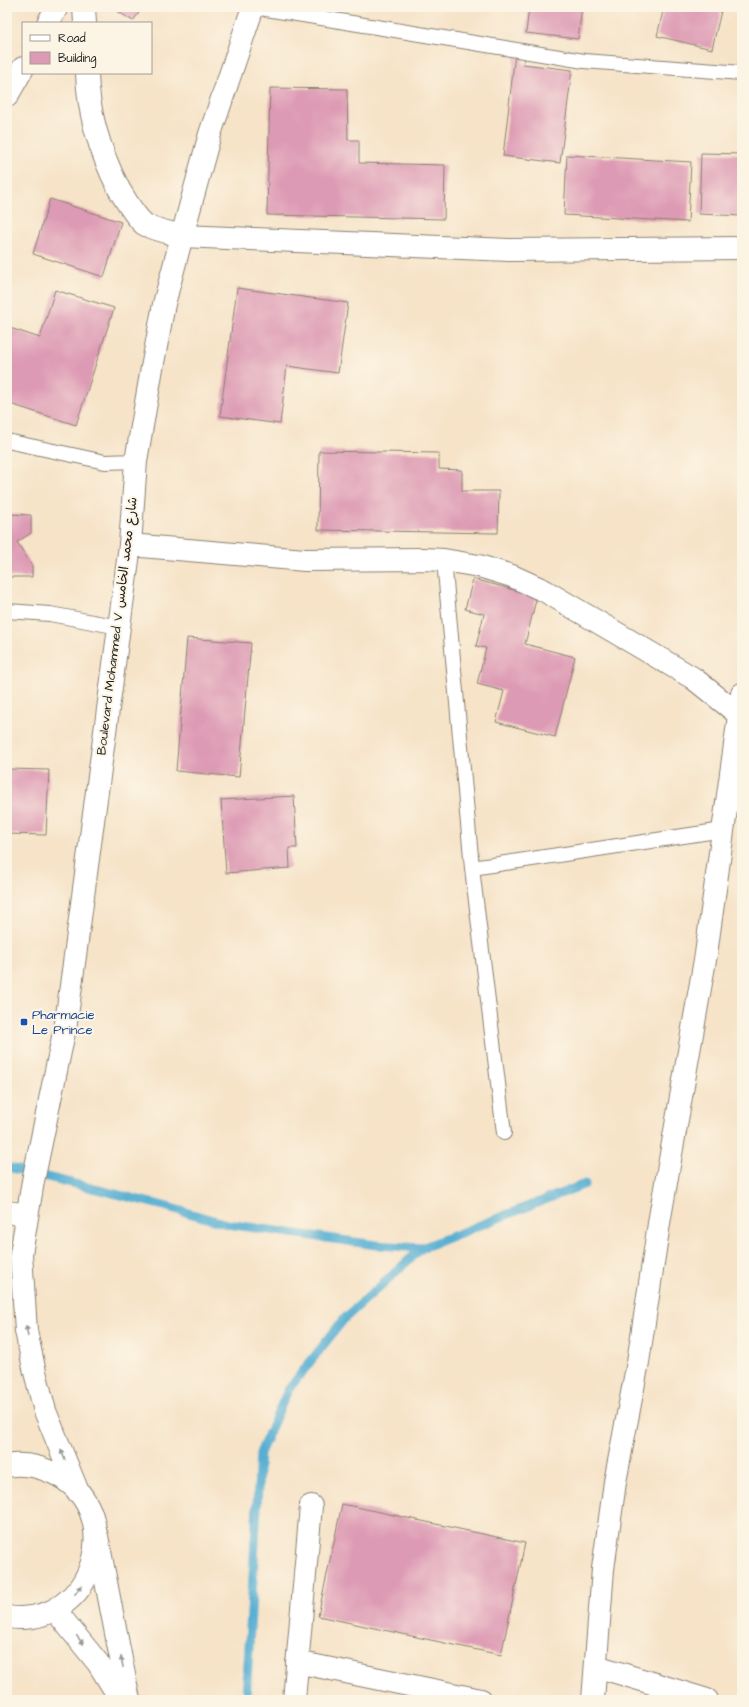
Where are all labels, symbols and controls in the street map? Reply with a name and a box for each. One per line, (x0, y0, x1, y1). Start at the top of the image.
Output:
legend (22, 22, 152, 74)
text: Road (58, 30, 86, 47)
text: Building (58, 50, 96, 68)
street label: Boulevard Mohammed V شارع محمد الخامس (92, 496, 142, 756)
place label: Pharmacie Le Prince (32, 1006, 94, 1039)
marker: Pharmacie Le Prince (19, 1017, 29, 1027)
one-way arrow (23, 1325, 29, 1337)
one-way arrow (60, 1449, 66, 1461)
one-way arrow (74, 1585, 82, 1595)
one-way arrow (75, 1635, 84, 1646)
one-way arrow (118, 1656, 124, 1668)

